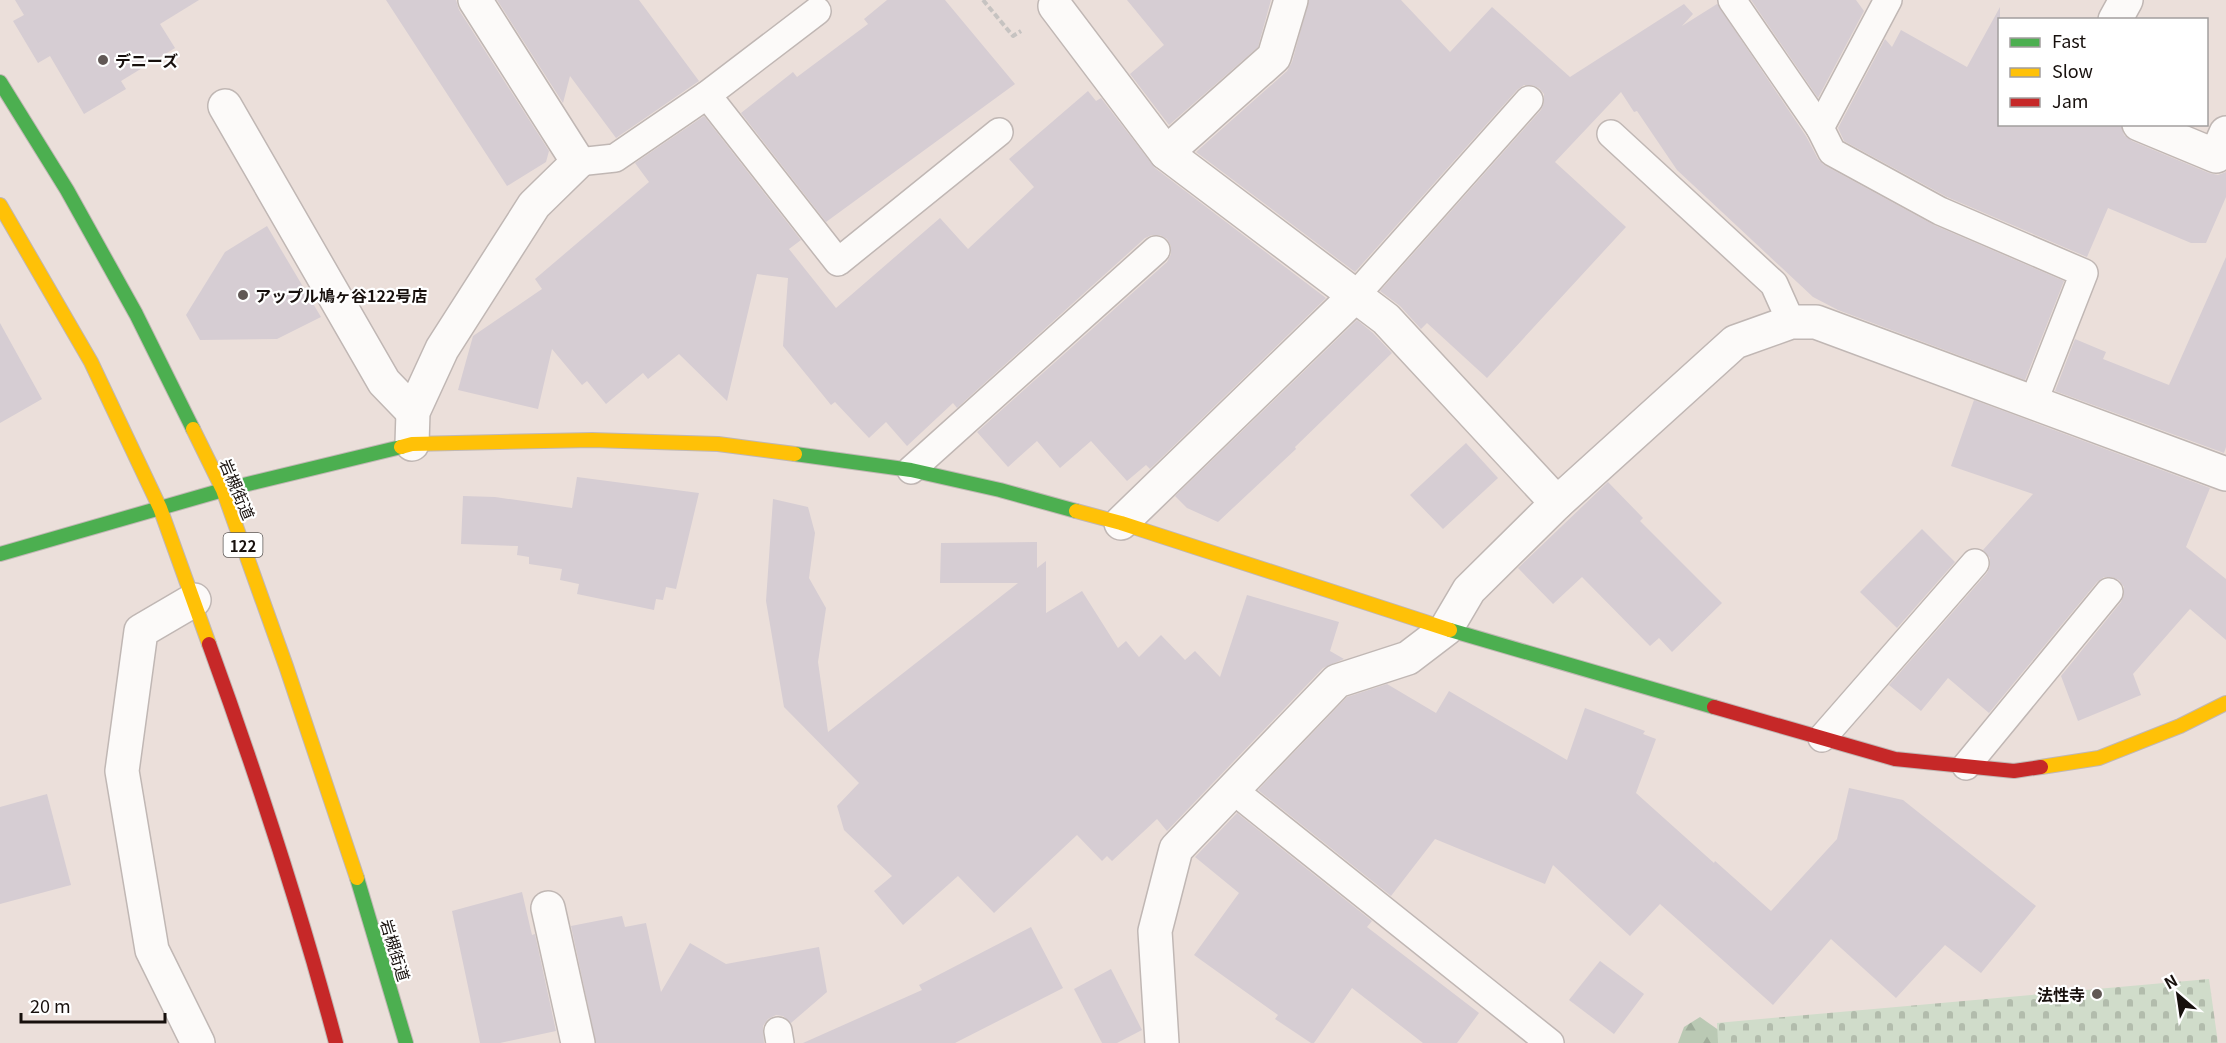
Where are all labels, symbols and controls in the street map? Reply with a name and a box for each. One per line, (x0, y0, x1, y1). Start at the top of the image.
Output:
legend (1998, 18, 2208, 126)
text: Fast (2052, 27, 2086, 53)
place label: デニーズ (115, 48, 178, 72)
marker: デニーズ (96, 53, 110, 67)
text: Slow (2052, 57, 2093, 83)
text: Jam (2052, 87, 2088, 113)
place label: アップル鳩ヶ谷122号店 (255, 283, 427, 307)
marker: アップル鳩ヶ谷122号店 (236, 288, 250, 302)
street label: 岩槻街道 (214, 455, 262, 523)
road number: 122 (224, 533, 262, 557)
street label: 岩槻街道 (375, 916, 417, 984)
north arrow (2148, 965, 2208, 1025)
text: N (2159, 968, 2181, 994)
place label: 法性寺 (2037, 982, 2085, 1006)
scale bar (21, 986, 165, 1024)
marker: 法性寺 (2090, 987, 2104, 1001)
text: 20 m (30, 992, 71, 1018)

